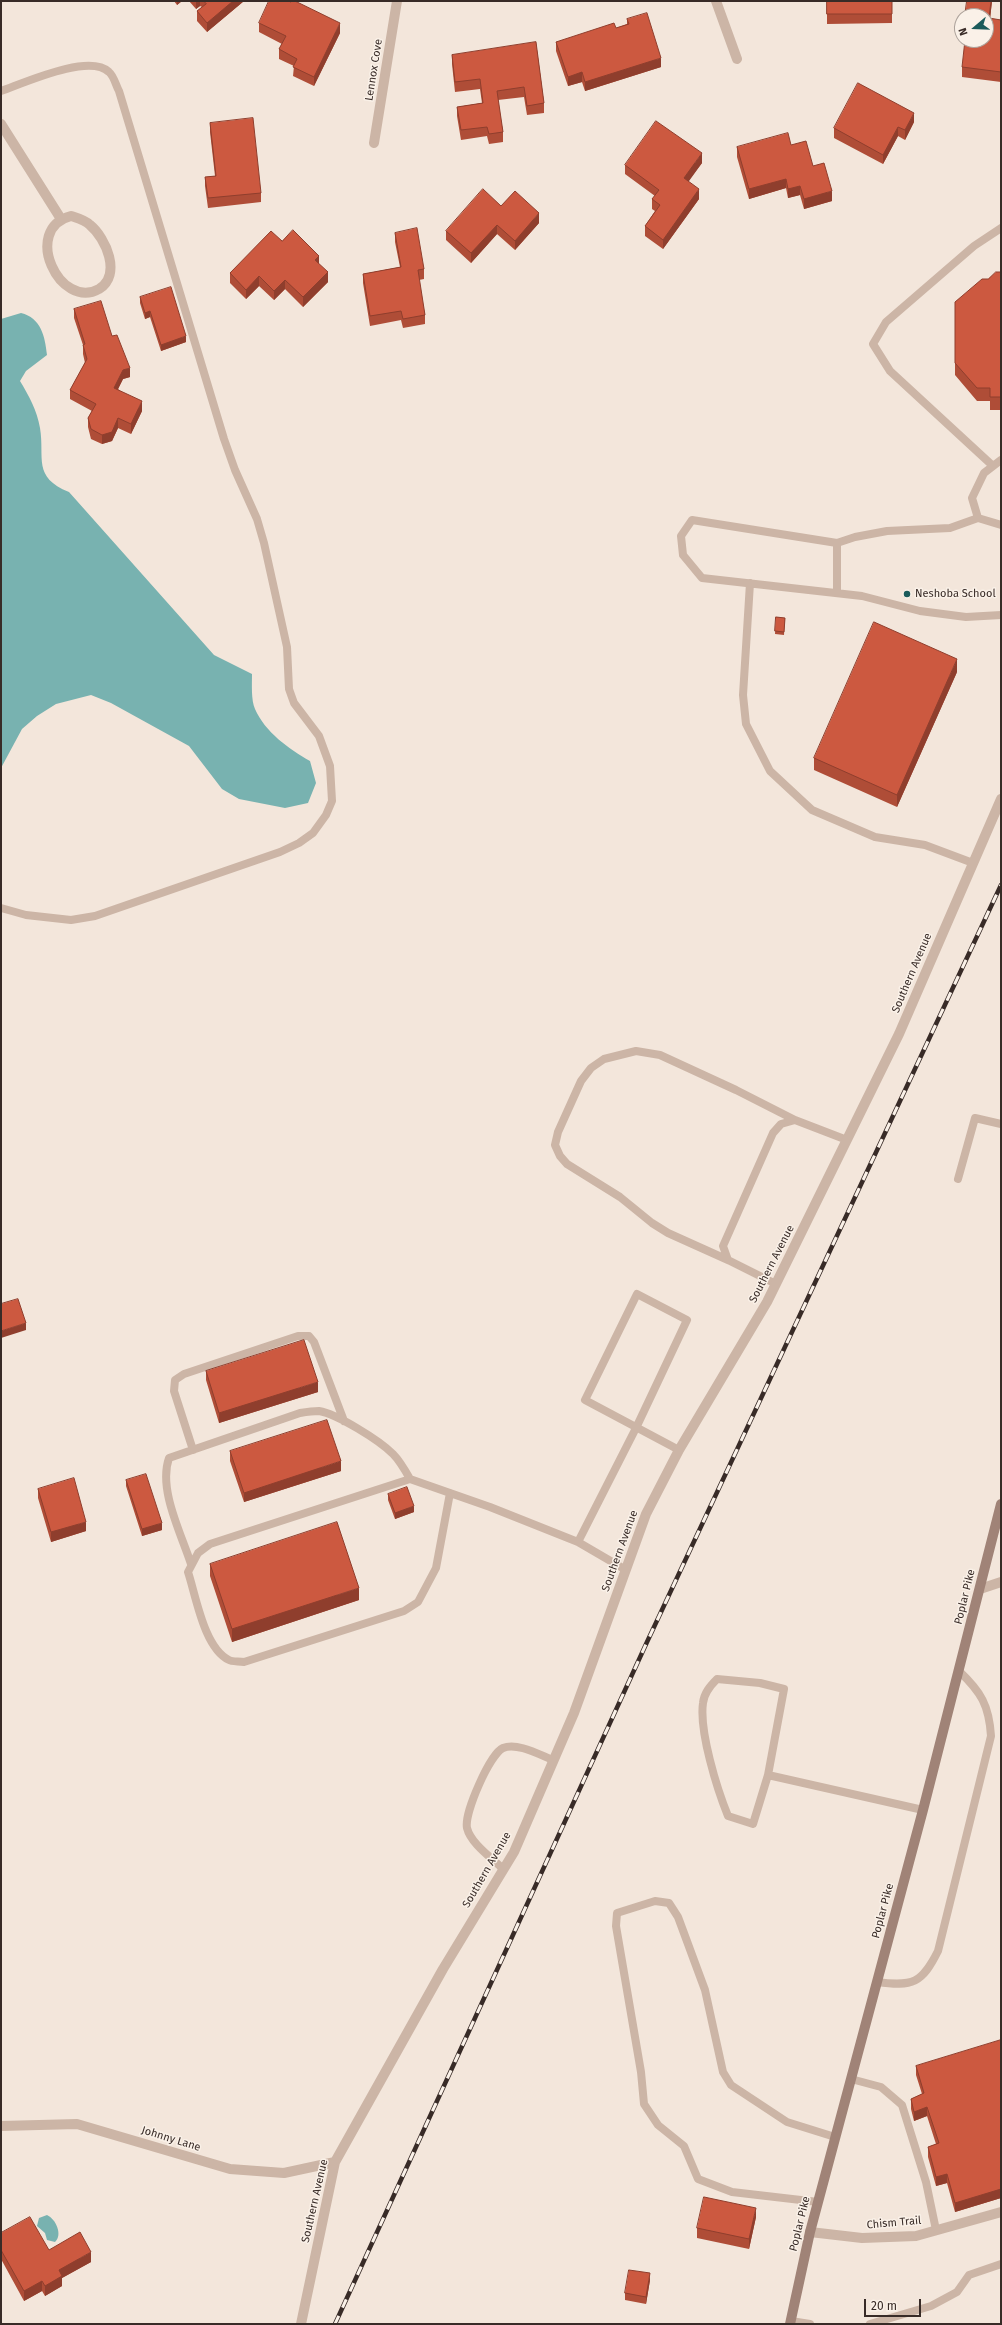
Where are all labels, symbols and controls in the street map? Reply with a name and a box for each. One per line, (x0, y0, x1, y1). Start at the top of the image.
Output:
north arrow (954, 8, 994, 48)
text: N (956, 26, 970, 37)
street label: Lennox Cove (363, 38, 385, 102)
place label: Neshoba School (915, 587, 996, 601)
marker: Neshoba School (902, 589, 912, 599)
street label: Southern Avenue (889, 931, 935, 1015)
street label: Southern Avenue (747, 1223, 797, 1305)
street label: Southern Avenue (599, 1509, 641, 1593)
street label: Poplar Pike (952, 1568, 978, 1626)
street label: Southern Avenue (460, 1830, 514, 1910)
street label: Poplar Pike (869, 1882, 897, 1940)
street label: Johnny Lane (140, 2124, 202, 2154)
street label: Southern Avenue (299, 2158, 331, 2244)
street label: Poplar Pike (787, 2195, 813, 2253)
street label: Chism Trail (866, 2214, 922, 2232)
scale bar (866, 2291, 923, 2317)
text: 20 m (871, 2299, 897, 2313)

